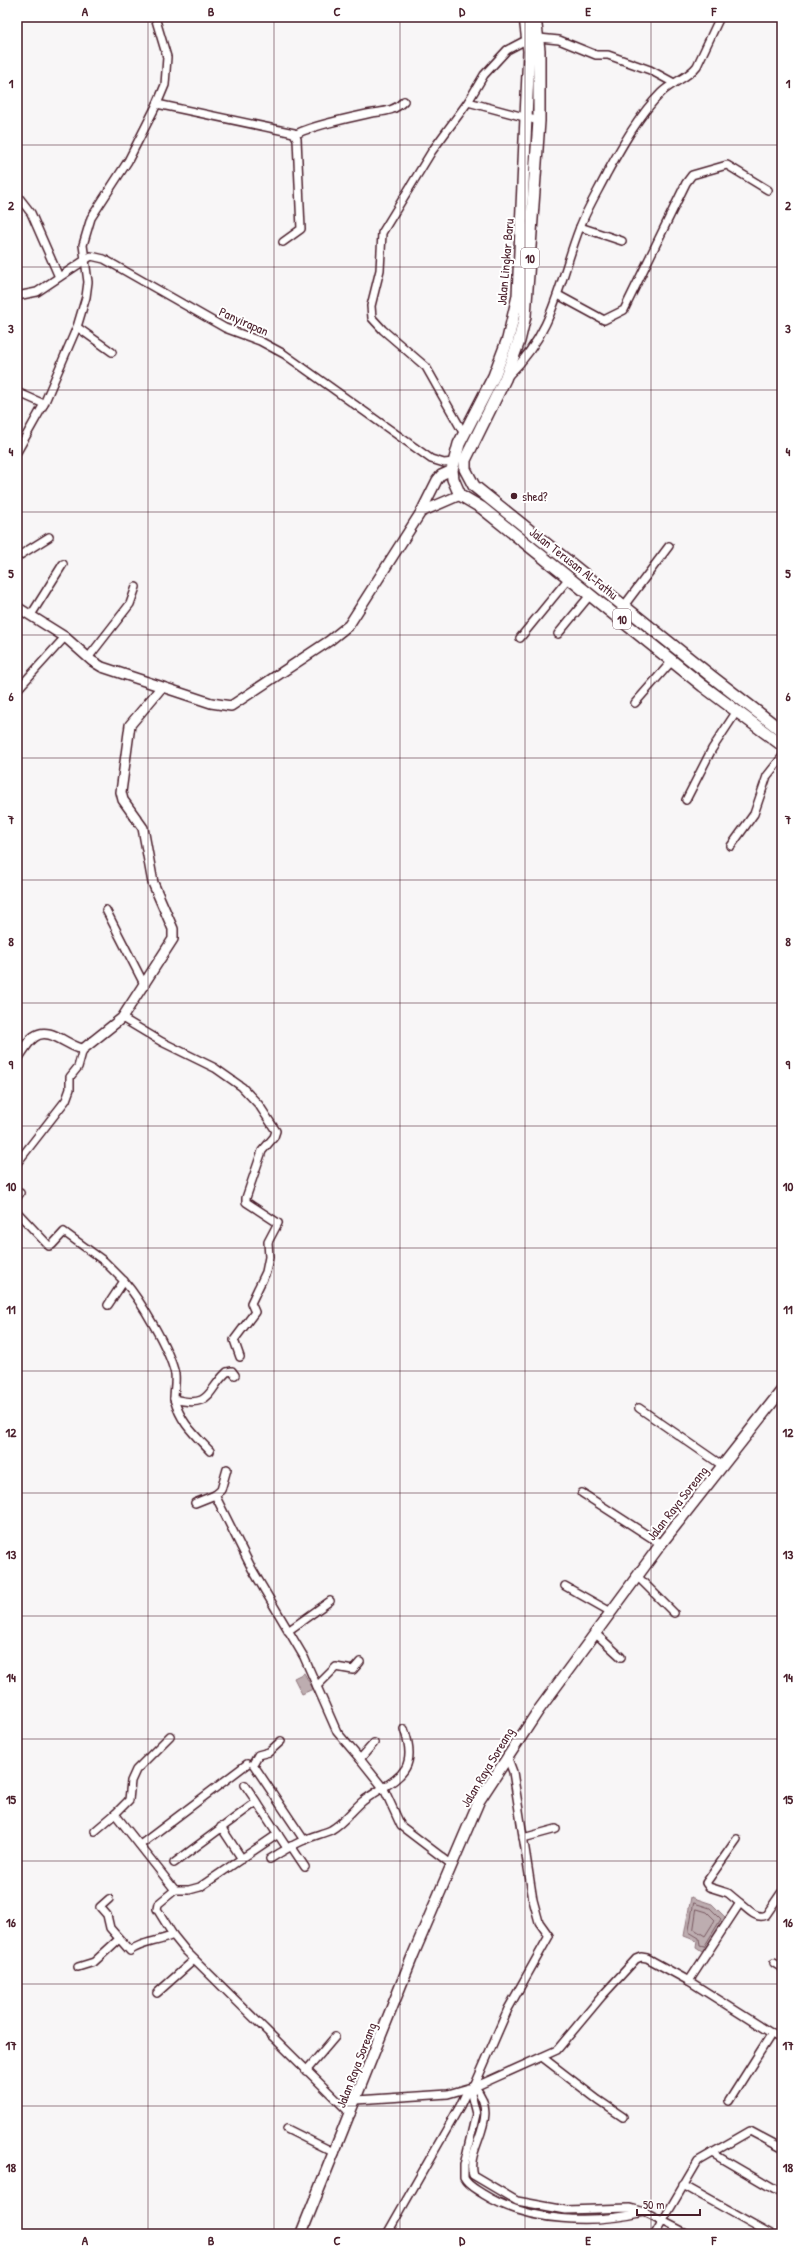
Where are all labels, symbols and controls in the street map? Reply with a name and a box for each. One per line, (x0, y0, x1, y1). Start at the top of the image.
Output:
text: A (82, 2, 89, 20)
text: B (208, 2, 215, 20)
text: C (333, 2, 341, 20)
text: D (459, 2, 466, 20)
text: E (585, 2, 591, 20)
text: F (711, 2, 718, 20)
text: 1 (9, 74, 14, 92)
text: 1 (786, 74, 791, 92)
text: 2 (8, 196, 15, 214)
text: 2 (785, 196, 792, 214)
street label: Jalan Lingkar Baru (492, 218, 518, 306)
road number: 10 (521, 248, 539, 268)
street label: Panyirapan (216, 302, 272, 340)
text: 3 (8, 319, 14, 337)
text: 3 (785, 319, 791, 337)
text: 4 (9, 442, 14, 460)
text: 4 (786, 442, 791, 460)
place label: shed? (522, 487, 548, 505)
marker: shed? (509, 491, 519, 501)
street label: Jalan Terusan Al-Fathu (526, 523, 622, 603)
text: 5 (8, 564, 14, 582)
text: 5 (785, 564, 791, 582)
road number: 10 (613, 609, 631, 629)
text: 6 (8, 687, 14, 705)
text: 6 (785, 687, 791, 705)
text: 7 (7, 810, 15, 828)
text: 7 (784, 810, 792, 828)
text: 8 (8, 932, 14, 950)
text: 8 (785, 932, 791, 950)
text: 9 (9, 1055, 14, 1073)
text: 9 (786, 1055, 791, 1073)
text: 10 (6, 1177, 16, 1195)
text: 10 (783, 1177, 793, 1195)
text: 11 (6, 1300, 16, 1318)
text: 11 (783, 1300, 793, 1318)
text: 12 (6, 1423, 17, 1441)
text: 12 (783, 1423, 794, 1441)
street label: Jalan Raya Soreang (642, 1462, 712, 1544)
text: 13 (6, 1545, 16, 1563)
text: 13 (783, 1545, 793, 1563)
text: 14 (6, 1668, 16, 1686)
text: 14 (783, 1668, 793, 1686)
street label: Jalan Raya Soreang (456, 1724, 518, 1810)
text: 15 (6, 1790, 17, 1808)
text: 15 (783, 1790, 794, 1808)
text: 16 (6, 1913, 17, 1931)
text: 16 (783, 1913, 794, 1931)
street label: Jalan Raya Soreang (331, 2020, 381, 2110)
text: 17 (5, 2036, 17, 2054)
text: 17 (782, 2036, 794, 2054)
text: 18 (6, 2158, 17, 2176)
text: 18 (783, 2158, 794, 2176)
scale bar (637, 2191, 700, 2217)
text: 50 m (643, 2196, 664, 2213)
text: A (82, 2231, 89, 2249)
text: B (208, 2231, 215, 2249)
text: C (333, 2231, 341, 2249)
text: D (459, 2231, 466, 2249)
text: E (585, 2231, 591, 2249)
text: F (711, 2231, 718, 2249)

